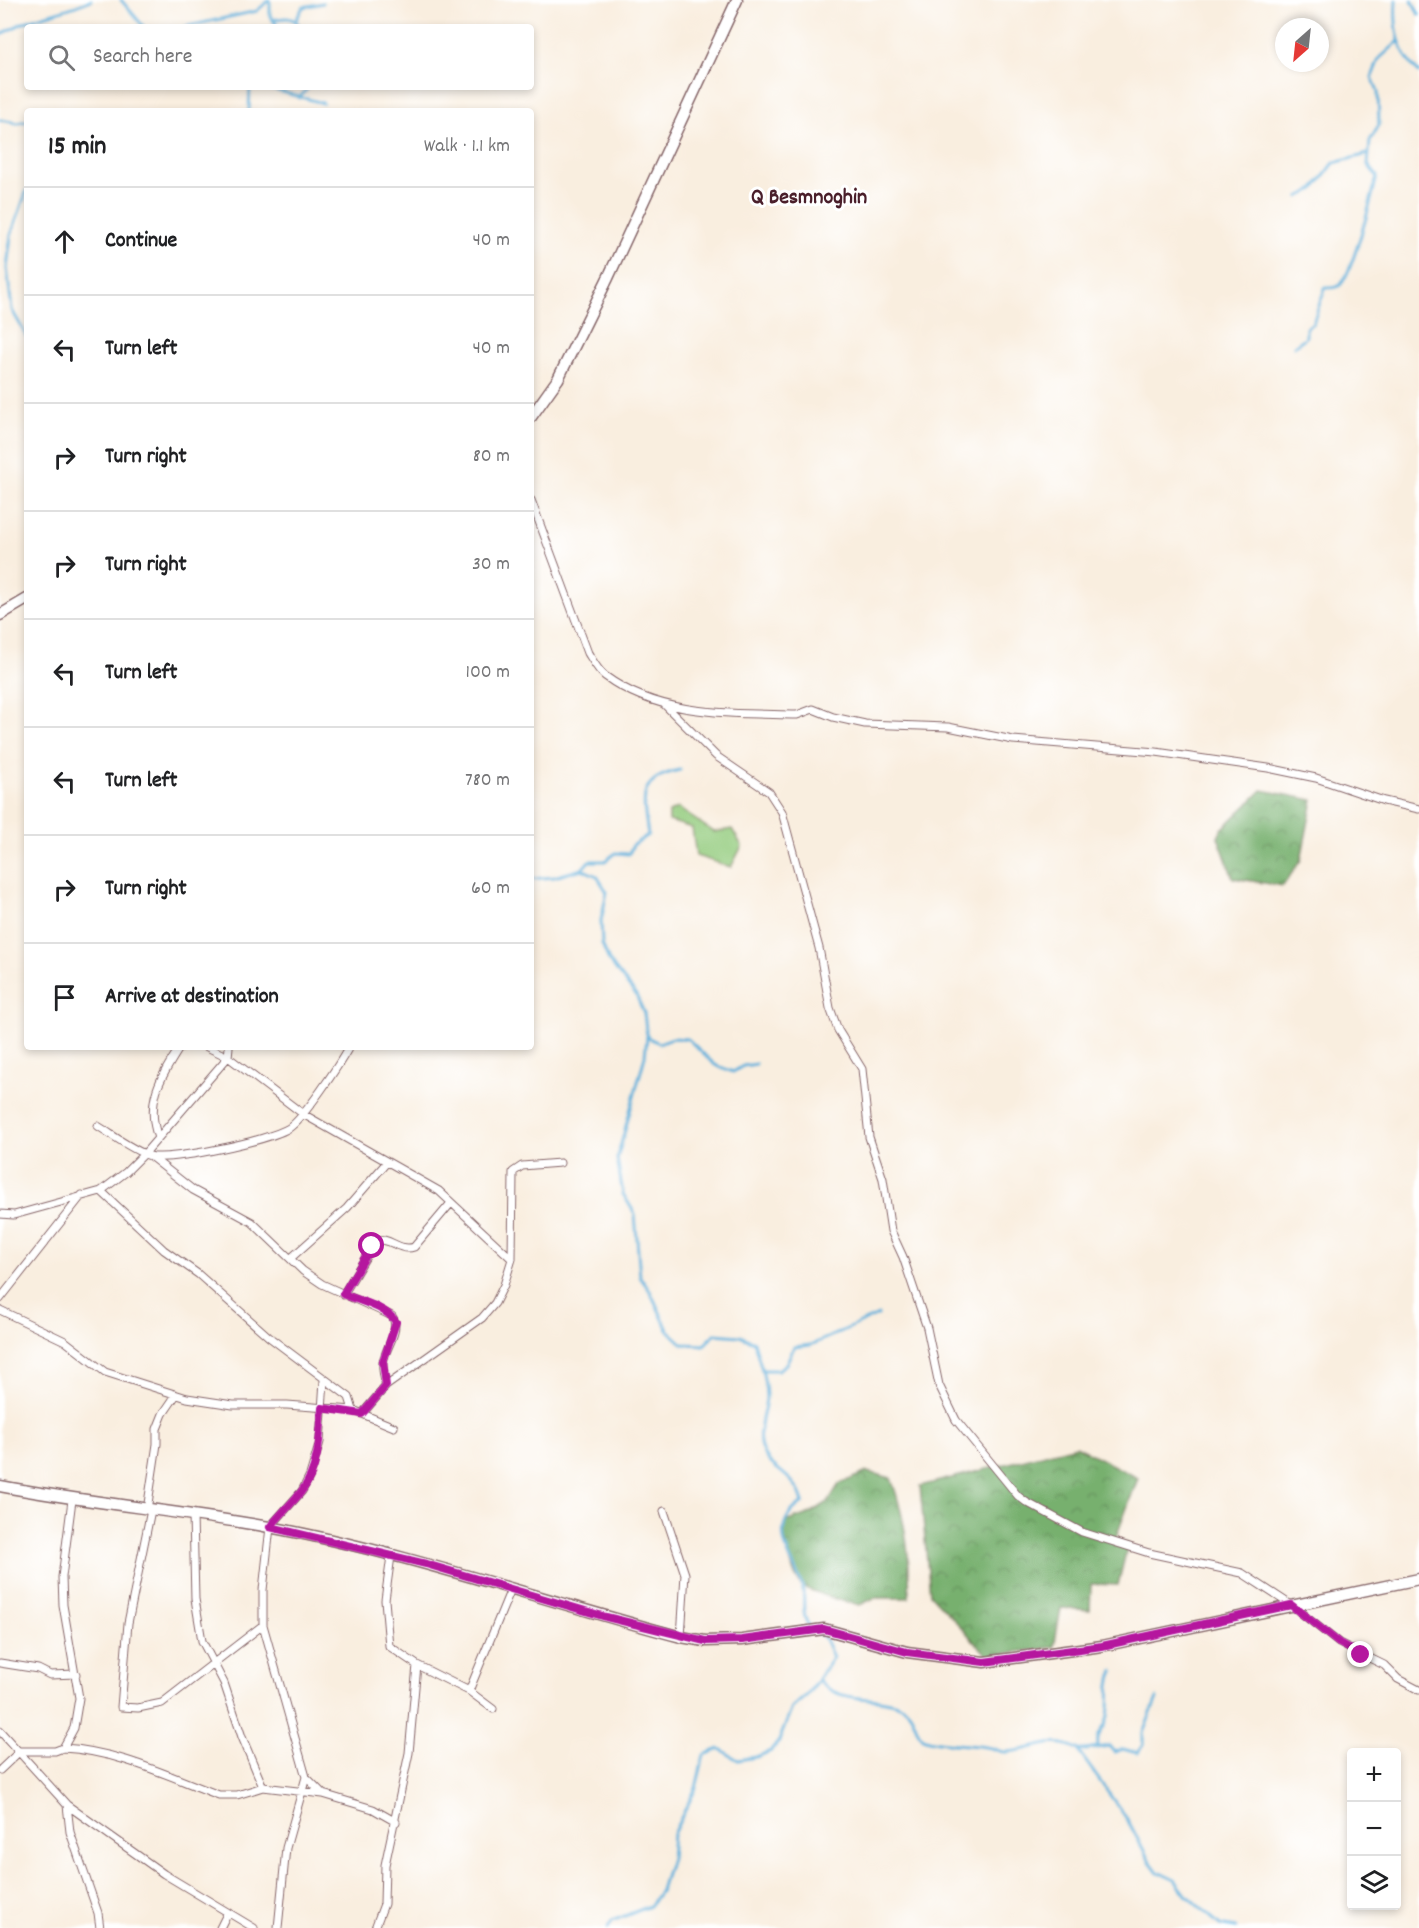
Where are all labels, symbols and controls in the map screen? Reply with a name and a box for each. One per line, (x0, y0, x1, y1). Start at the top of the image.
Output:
north arrow (1275, 18, 1329, 72)
search box (24, 24, 534, 90)
icon: search (45, 41, 78, 74)
text: Search here (93, 42, 192, 73)
text: 15 min (48, 129, 106, 166)
text: Walk · 1.1 km (424, 133, 510, 161)
district label: Q Besmnoghin (751, 183, 867, 214)
icon: ahead (48, 225, 81, 258)
text: Continue (105, 226, 177, 257)
text: 40 m (472, 227, 510, 255)
icon: left (48, 333, 81, 366)
text: Turn left (105, 334, 177, 365)
text: 40 m (472, 335, 510, 363)
icon: right (48, 441, 81, 474)
text: Turn right (105, 442, 187, 473)
text: 80 m (473, 443, 510, 471)
icon: right (48, 549, 81, 582)
text: Turn right (105, 550, 187, 581)
text: 30 m (472, 551, 510, 579)
icon: left (48, 657, 81, 690)
text: Turn left (105, 658, 177, 689)
text: 100 m (466, 659, 510, 687)
icon: left (48, 765, 81, 798)
text: Turn left (105, 766, 177, 797)
text: 780 m (465, 767, 510, 795)
icon: right (48, 873, 81, 906)
text: Turn right (105, 874, 187, 905)
text: 60 m (471, 875, 510, 903)
icon: arrive (48, 981, 81, 1014)
text: Arrive at destination (105, 982, 279, 1013)
route start (358, 1232, 384, 1258)
route end (1347, 1641, 1373, 1667)
map controls (1347, 1748, 1401, 1910)
button: + (1347, 1748, 1401, 1802)
button: − (1347, 1802, 1401, 1856)
button: layers (1347, 1856, 1401, 1910)

